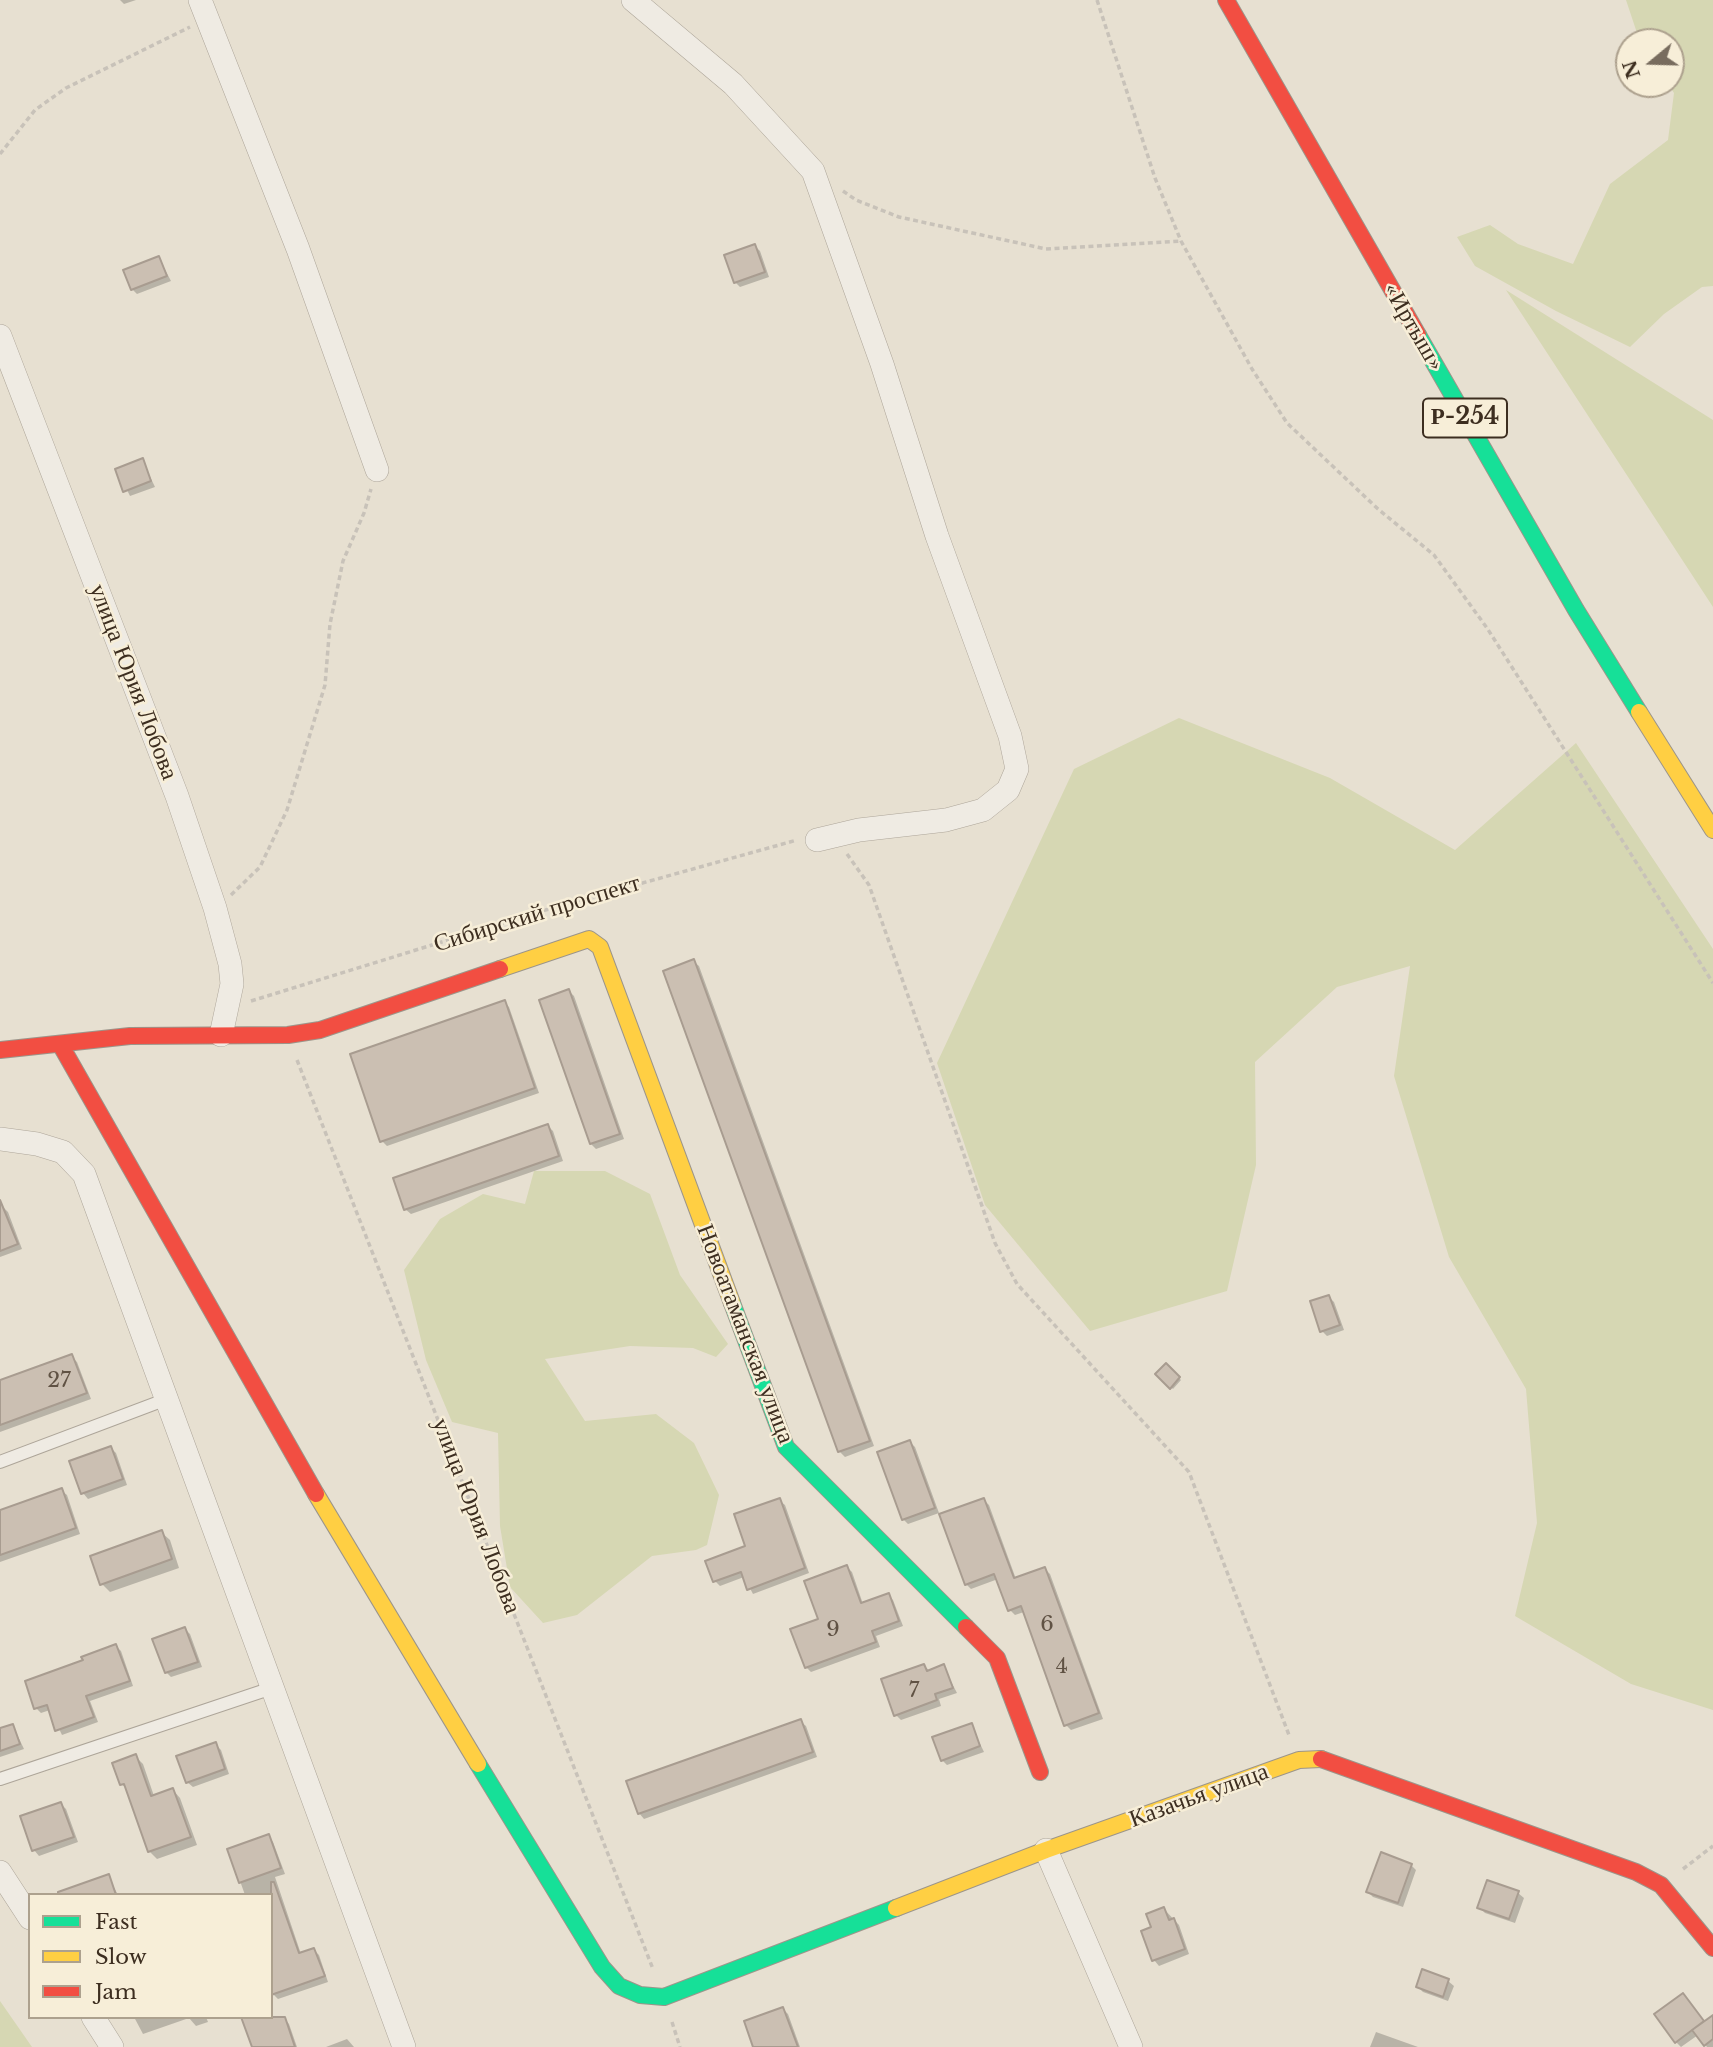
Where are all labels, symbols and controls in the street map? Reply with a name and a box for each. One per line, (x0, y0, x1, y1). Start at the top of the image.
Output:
north arrow (1615, 28, 1685, 98)
text: N (1618, 57, 1645, 82)
street label: «Иртыш» (1376, 278, 1450, 376)
road number: Р-254 (1423, 398, 1507, 438)
street label: улица Юрия Лобова (82, 580, 184, 784)
street label: Сибирский проспект (430, 869, 644, 959)
street label: Новоатаманская улица (690, 1220, 800, 1448)
house number: 27 (47, 1368, 71, 1394)
street label: улица Юрия Лобова (425, 1414, 527, 1618)
house number: 6 (1040, 1612, 1054, 1638)
house number: 9 (826, 1617, 840, 1643)
house number: 4 (1056, 1654, 1068, 1680)
house number: 7 (909, 1678, 919, 1704)
street label: Казачья улица (1126, 1758, 1272, 1834)
legend (28, 1893, 273, 2019)
text: Fast (95, 1909, 137, 1935)
text: Slow (95, 1944, 147, 1970)
text: Jam (95, 1979, 137, 2005)

